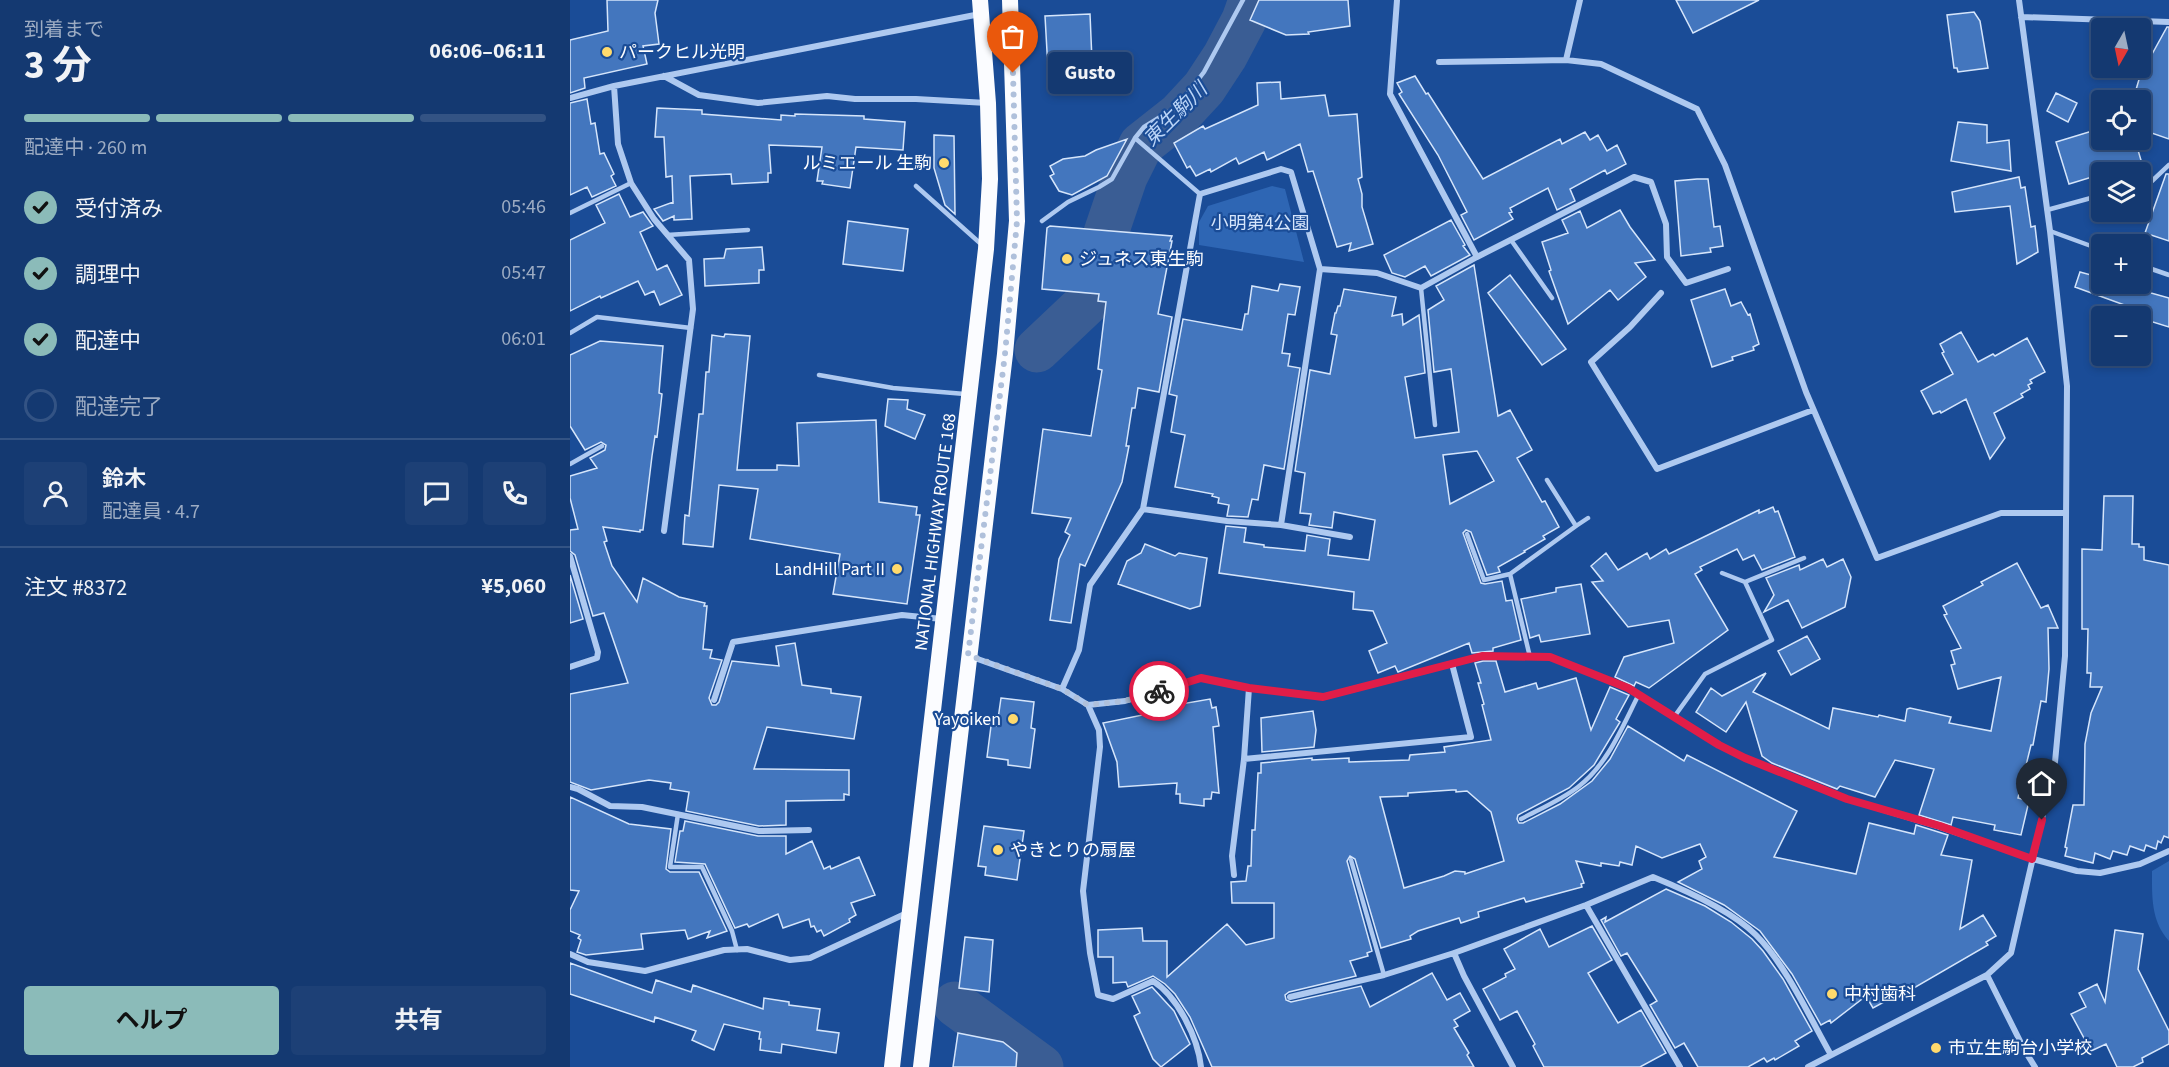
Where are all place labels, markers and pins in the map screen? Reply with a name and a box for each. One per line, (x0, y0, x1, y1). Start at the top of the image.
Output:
pin (987, 11, 1038, 73)
place label: パークヒル光明 (619, 40, 745, 65)
marker: パークヒル光明 (600, 45, 614, 59)
callout: Gusto (1049, 52, 1133, 94)
place label: ルミエール 生駒 (802, 151, 932, 176)
marker: ルミエール 生駒 (937, 156, 951, 170)
place label: ジュネス東生駒 (1079, 247, 1204, 272)
marker: ジュネス東生駒 (1060, 252, 1074, 266)
place label: LandHill Part II (775, 557, 885, 582)
marker: LandHill Part II (890, 562, 904, 576)
place label: Yayoiken (934, 707, 1001, 732)
marker: Yayoiken (1006, 712, 1020, 726)
pin (2016, 758, 2067, 820)
place label: やきとりの扇屋 (1010, 838, 1136, 863)
marker: やきとりの扇屋 (991, 843, 1005, 857)
place label: 中村歯科 (1844, 982, 1916, 1007)
marker: 中村歯科 (1825, 987, 1839, 1001)
place label: 市立生駒台小学校 (1948, 1036, 2092, 1061)
marker: 市立生駒台小学校 (1929, 1041, 1943, 1055)

